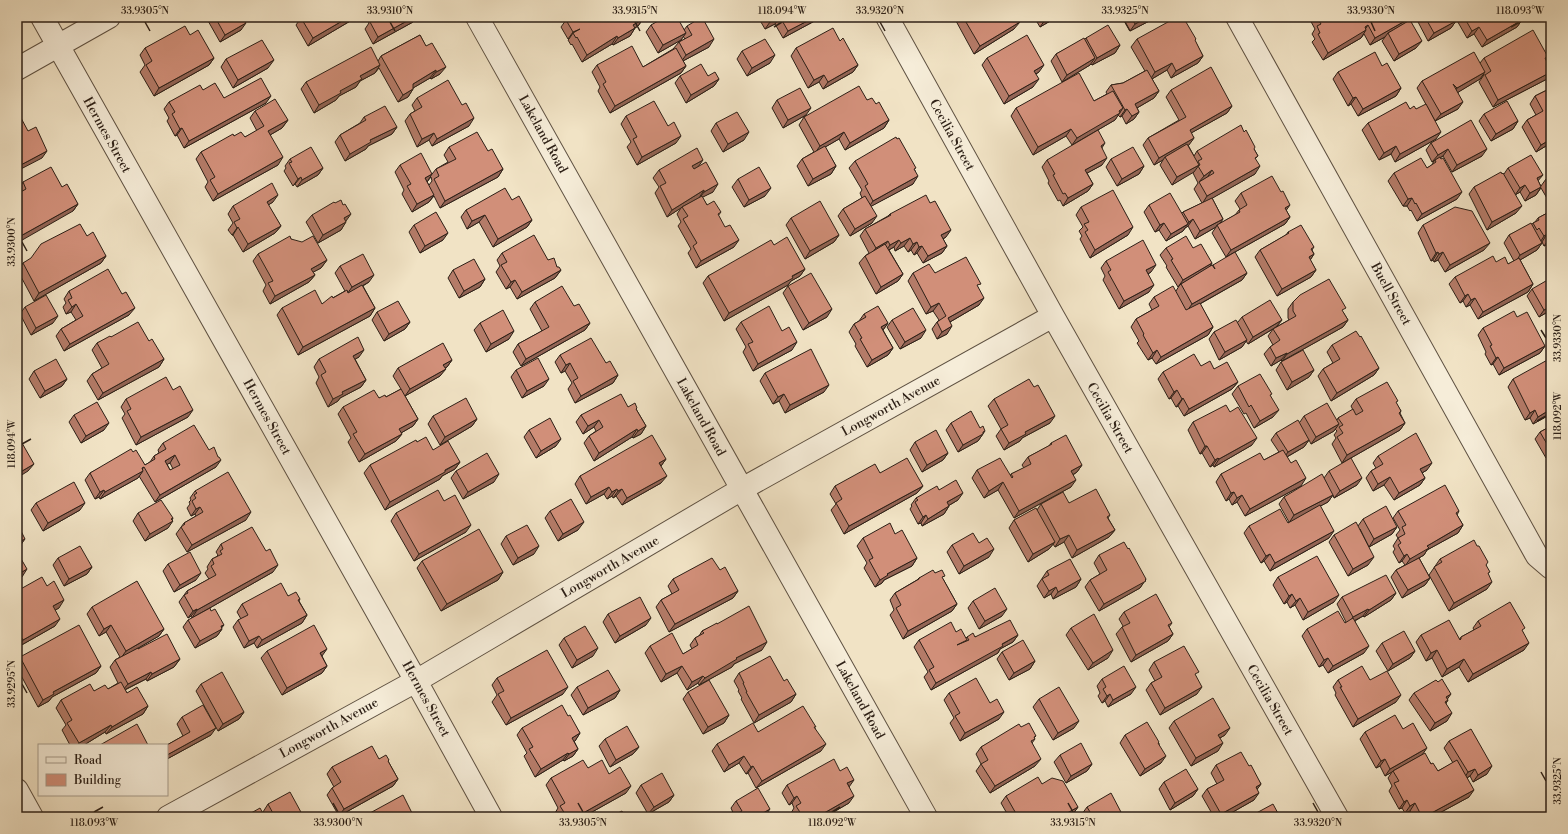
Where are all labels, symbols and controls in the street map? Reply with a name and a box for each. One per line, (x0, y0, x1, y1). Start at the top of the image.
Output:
text: 33.9305°N (121, 5, 170, 17)
text: 33.9310°N (367, 5, 414, 17)
text: 33.9315°N (612, 5, 658, 17)
text: 118.094°W (758, 5, 807, 17)
text: 33.9320°N (856, 5, 905, 17)
text: 33.9325°N (1101, 5, 1149, 17)
text: 33.9330°N (1347, 5, 1396, 17)
text: 118.093°W (1496, 5, 1545, 17)
street label: Lakeland Road (515, 92, 571, 176)
street label: Hermes Street (80, 94, 135, 176)
street label: Cecilia Street (926, 97, 978, 174)
text: 33.9300°N (6, 217, 18, 267)
street label: Buell Street (1367, 259, 1415, 328)
text: 33.9330°N (1552, 313, 1564, 362)
street label: Longworth Avenue (839, 372, 944, 440)
street label: Lakeland Road (673, 375, 729, 459)
street label: Hermes Street (240, 376, 295, 458)
street label: Cecilia Street (1083, 380, 1137, 457)
text: 118.092°W (1552, 391, 1564, 440)
text: 118.094°W (6, 419, 18, 468)
street label: Longworth Avenue (558, 532, 662, 602)
street label: Hermes Street (399, 658, 454, 740)
street label: Lakeland Road (832, 658, 888, 742)
text: 33.9295°N (6, 660, 18, 708)
street label: Cecilia Street (1243, 662, 1297, 739)
street label: Longworth Avenue (277, 694, 382, 762)
legend (38, 744, 168, 796)
text: Road (74, 753, 102, 768)
text: 33.9325°N (1552, 757, 1564, 805)
text: Building (73, 773, 122, 788)
text: 118.093°W (70, 817, 119, 829)
text: 33.9300°N (313, 817, 363, 829)
text: 33.9305°N (559, 817, 608, 829)
text: 118.092°W (808, 817, 857, 829)
text: 33.9315°N (1050, 817, 1096, 829)
text: 33.9320°N (1294, 817, 1343, 829)

